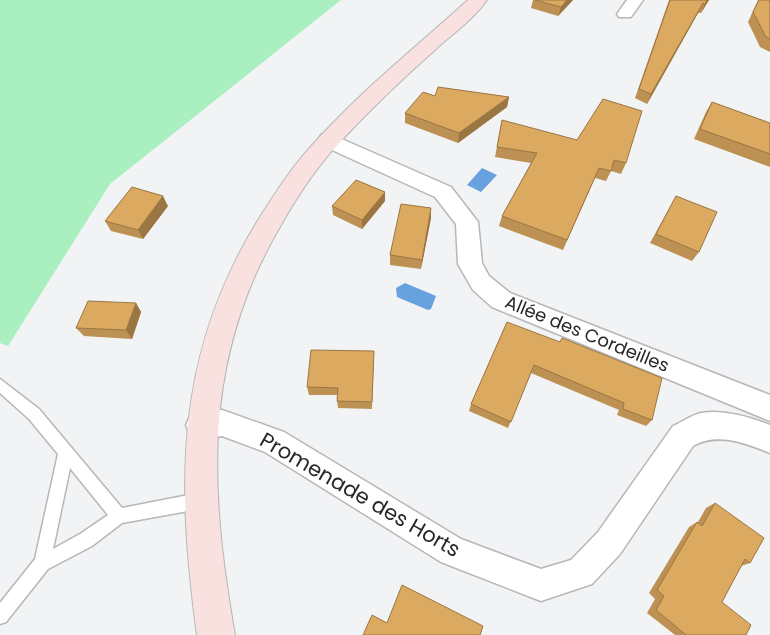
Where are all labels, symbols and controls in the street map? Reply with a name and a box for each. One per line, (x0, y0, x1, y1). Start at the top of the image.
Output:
street label: Allée des Cordeilles (501, 289, 673, 378)
street label: Promenade des Horts (255, 425, 466, 564)

